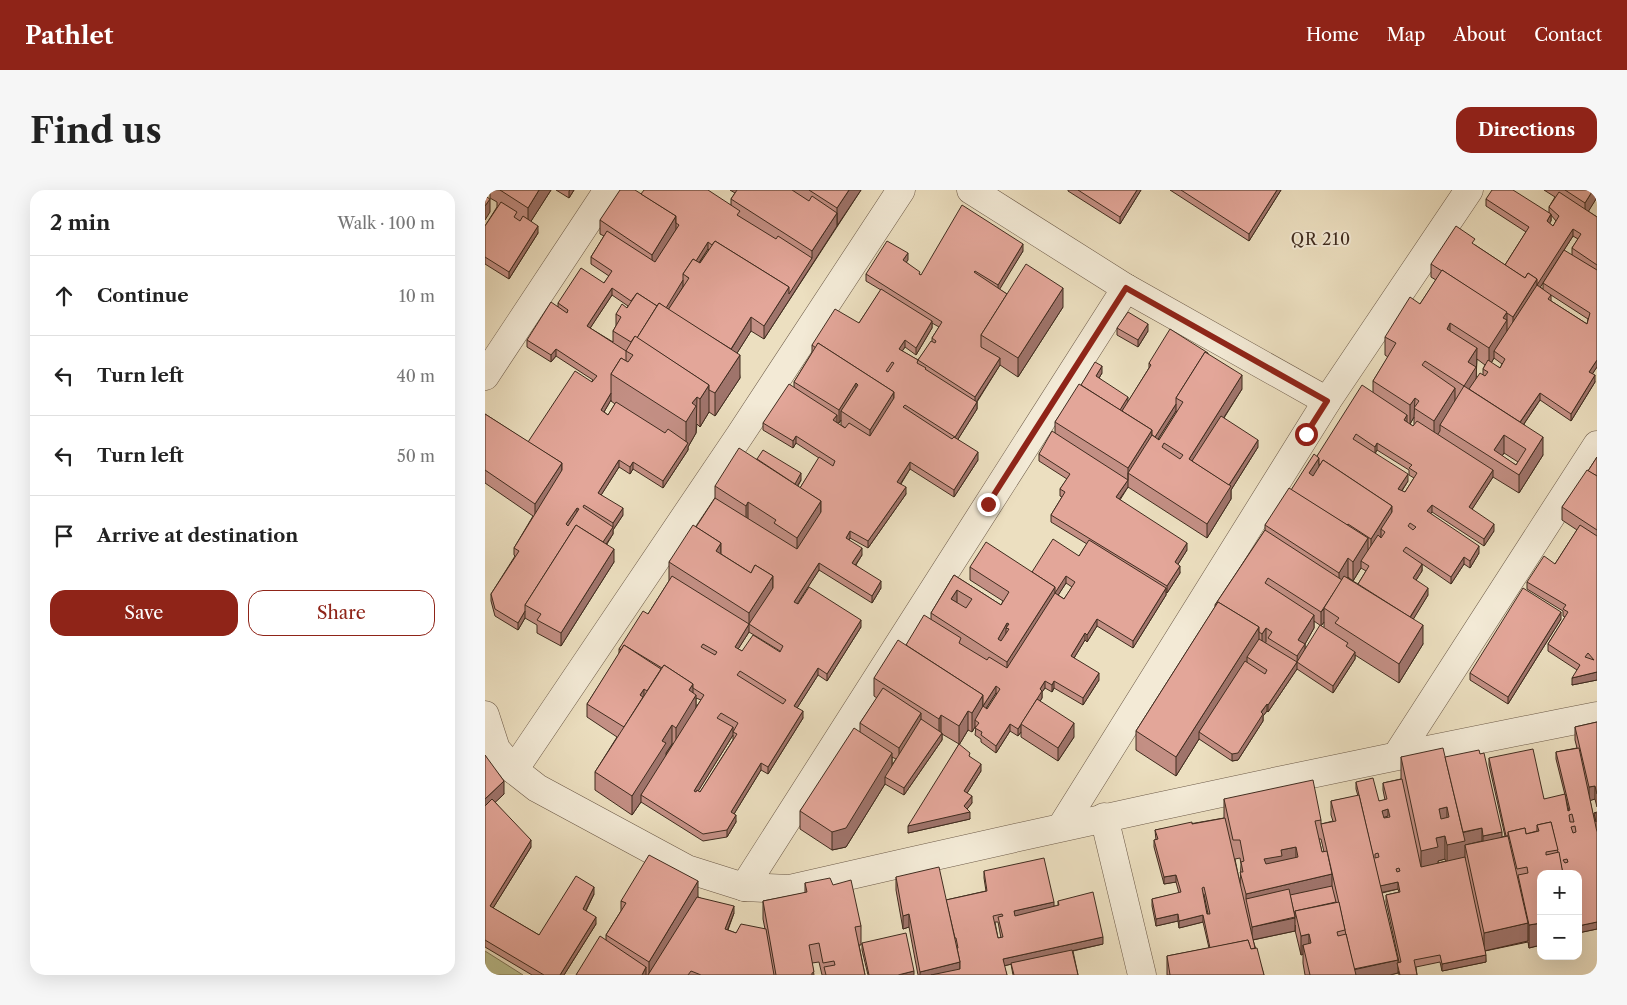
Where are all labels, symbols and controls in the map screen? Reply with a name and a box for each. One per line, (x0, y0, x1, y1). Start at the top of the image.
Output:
text: Pathlet (25, 21, 113, 50)
text: Home (1306, 24, 1359, 46)
text: Map (1387, 24, 1425, 46)
text: About (1453, 24, 1506, 46)
text: Contact (1534, 24, 1602, 46)
button: Directions (1456, 107, 1597, 153)
text: Find us (30, 109, 162, 152)
text: 2 min (50, 210, 110, 235)
text: Walk · 100 m (338, 213, 435, 233)
district label: QR 210 (1291, 229, 1351, 249)
icon: ahead (50, 282, 78, 310)
text: Continue (97, 284, 189, 307)
text: 10 m (399, 286, 435, 306)
icon: left (50, 362, 78, 390)
text: Turn left (97, 364, 184, 387)
text: 40 m (396, 366, 435, 386)
route start (1295, 423, 1318, 446)
icon: left (50, 442, 78, 470)
text: Turn left (97, 444, 184, 467)
text: 50 m (397, 446, 435, 466)
route end (977, 493, 1000, 516)
icon: arrive (50, 522, 78, 550)
text: Arrive at destination (97, 524, 298, 547)
button: Save (50, 590, 238, 636)
button: Share (248, 590, 435, 636)
map controls (1537, 870, 1582, 960)
button: + (1537, 870, 1582, 915)
button: − (1537, 915, 1582, 960)

